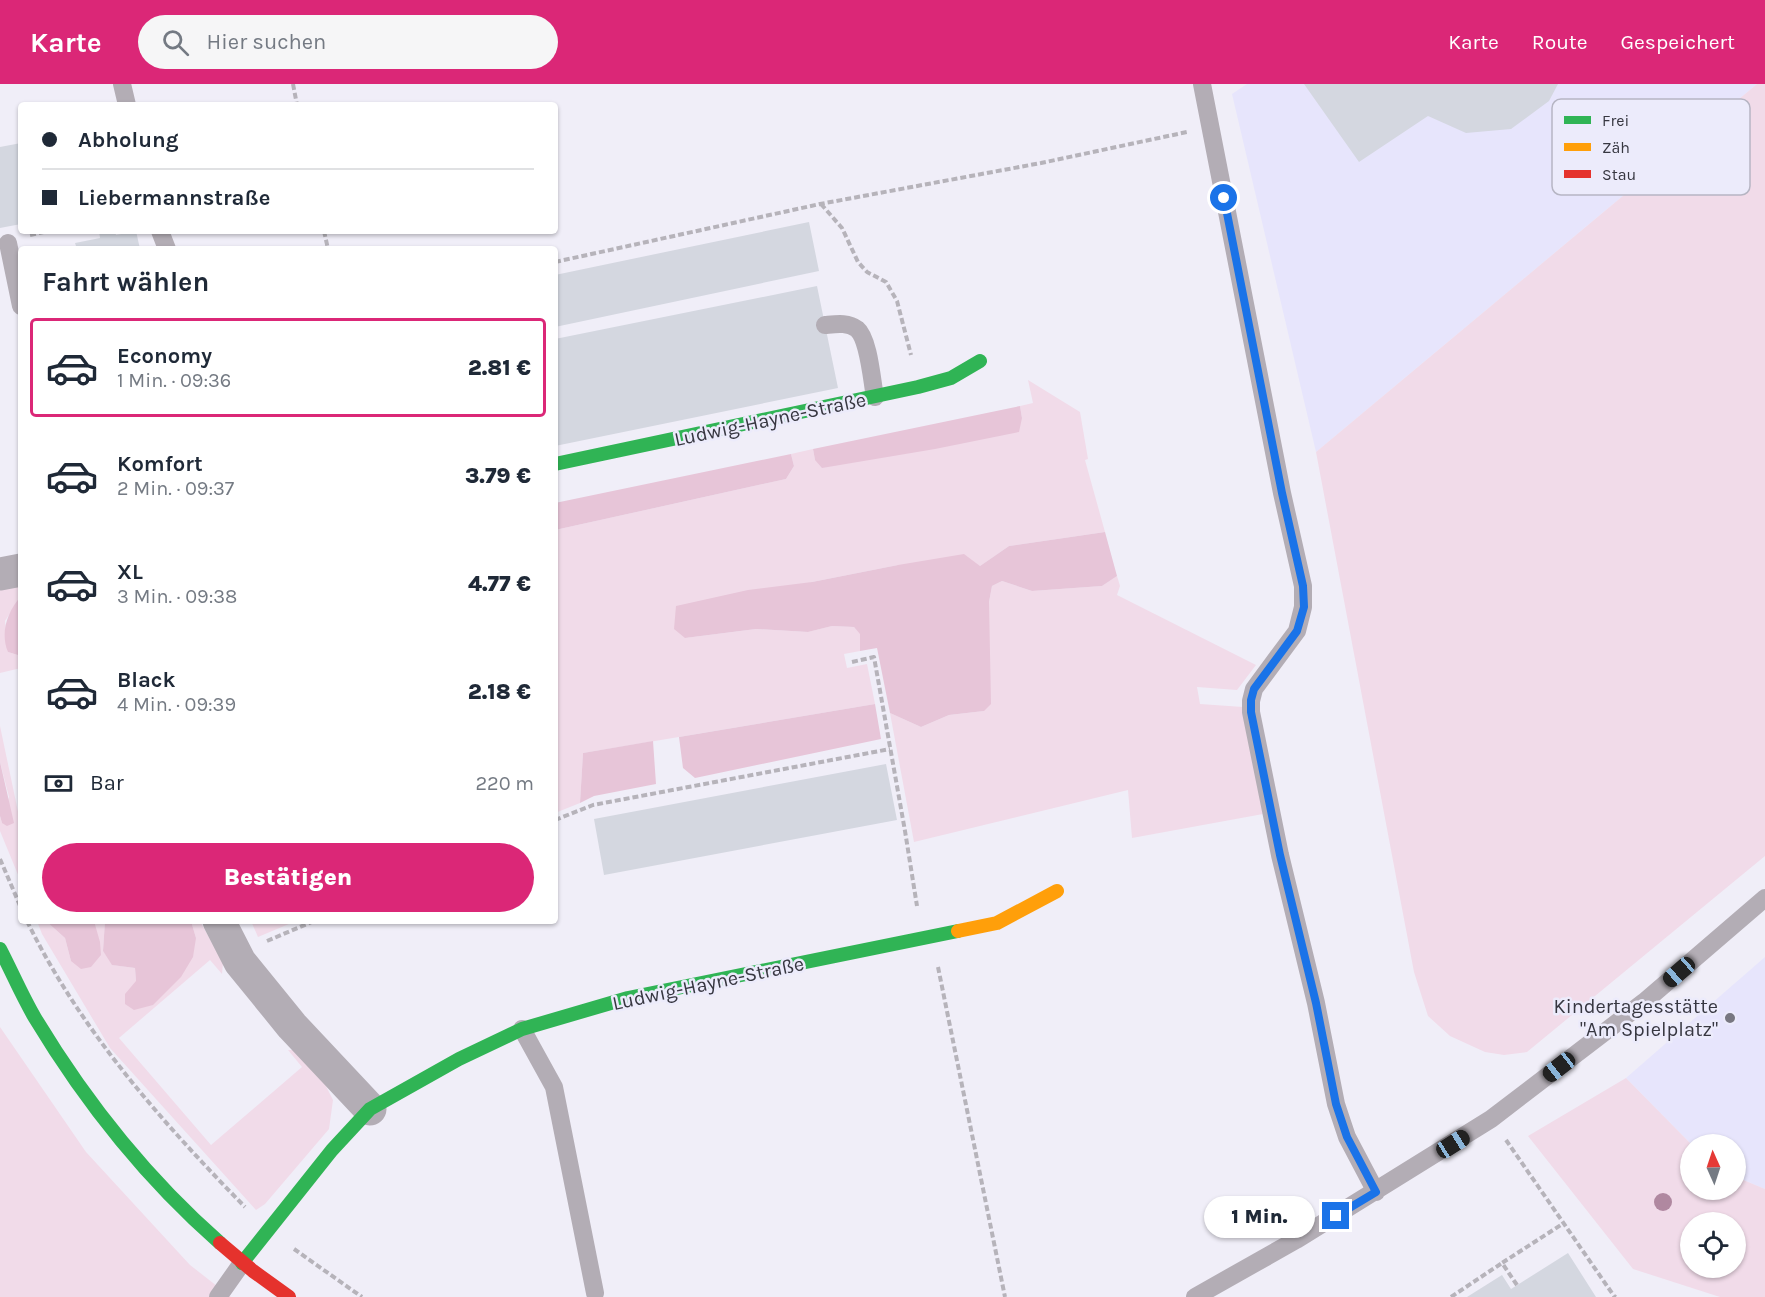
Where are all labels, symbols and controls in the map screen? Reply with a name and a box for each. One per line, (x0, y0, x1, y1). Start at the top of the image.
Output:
search box (138, 15, 558, 69)
text: Karte (30, 26, 102, 59)
icon: search (159, 26, 192, 59)
text: Hier suchen (207, 29, 326, 55)
text: Karte (1448, 30, 1499, 54)
text: Route (1532, 30, 1588, 54)
text: Gespeichert (1621, 30, 1735, 54)
legend (1552, 99, 1750, 195)
text: Frei (1602, 111, 1629, 130)
text: Abholung (78, 127, 178, 153)
text: Zäh (1602, 138, 1630, 157)
text: Stau (1602, 165, 1636, 184)
route start (1210, 184, 1237, 211)
text: Liebermannstraße (78, 185, 270, 211)
text: Fahrt wählen (42, 266, 209, 298)
icon: car (45, 341, 99, 395)
text: Economy (117, 343, 212, 369)
text: 2.81 € (468, 355, 531, 381)
text: 1 Min. · 09:36 (117, 369, 231, 392)
street label: Ludwig-Hayne-Straße (672, 388, 868, 451)
icon: car (45, 449, 99, 503)
text: Komfort (117, 451, 203, 477)
text: 3.79 € (465, 463, 531, 489)
text: 2 Min. · 09:37 (117, 477, 234, 500)
icon: car (45, 557, 99, 611)
text: XL (117, 559, 143, 585)
text: 4.77 € (468, 571, 531, 597)
text: 3 Min. · 09:38 (117, 585, 237, 608)
icon: car (45, 665, 99, 719)
text: Black (117, 667, 176, 693)
text: 2.18 € (468, 679, 531, 705)
text: 4 Min. · 09:39 (117, 693, 236, 716)
icon: cash (42, 767, 75, 800)
text: Bar (90, 770, 124, 796)
text: 220 m (475, 772, 534, 795)
button: Bestätigen (42, 843, 534, 912)
street label: Ludwig-Hayne-Straße (610, 952, 806, 1015)
car (1660, 953, 1698, 991)
place label: Kindertagesstätte "Am Spielplatz" (1554, 995, 1718, 1041)
marker: Kindertagesstätte "Am Spielplatz" (1723, 1011, 1737, 1025)
car (1539, 1049, 1579, 1085)
car (1433, 1127, 1473, 1161)
north arrow (1680, 1134, 1746, 1200)
map controls (1680, 1134, 1746, 1278)
callout: 1 Min. (1204, 1195, 1315, 1237)
route end (1322, 1202, 1349, 1229)
text: 1 Min. (1231, 1205, 1288, 1228)
button: locate (1680, 1212, 1746, 1278)

